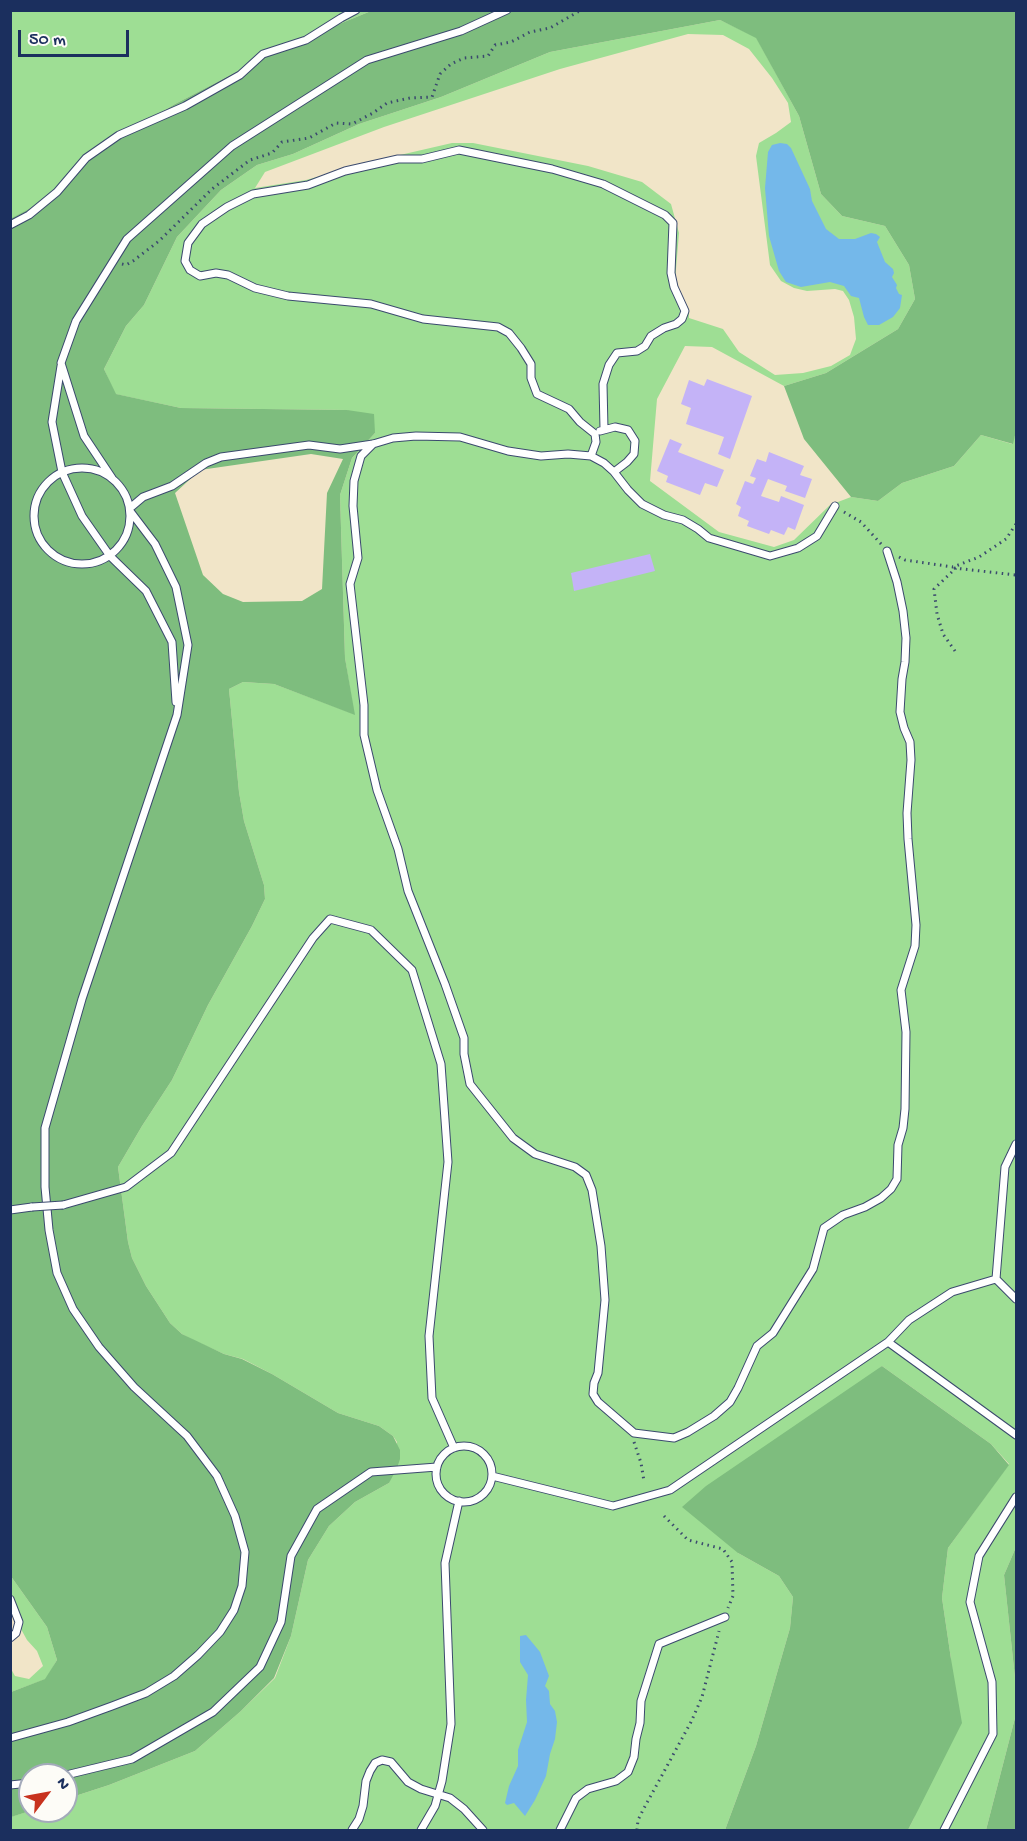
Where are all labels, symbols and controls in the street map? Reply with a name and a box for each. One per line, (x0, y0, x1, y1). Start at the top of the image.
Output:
scale bar (21, 18, 132, 56)
text: 50 m (29, 30, 66, 51)
north arrow (18, 1763, 78, 1823)
text: N (51, 1775, 73, 1794)

